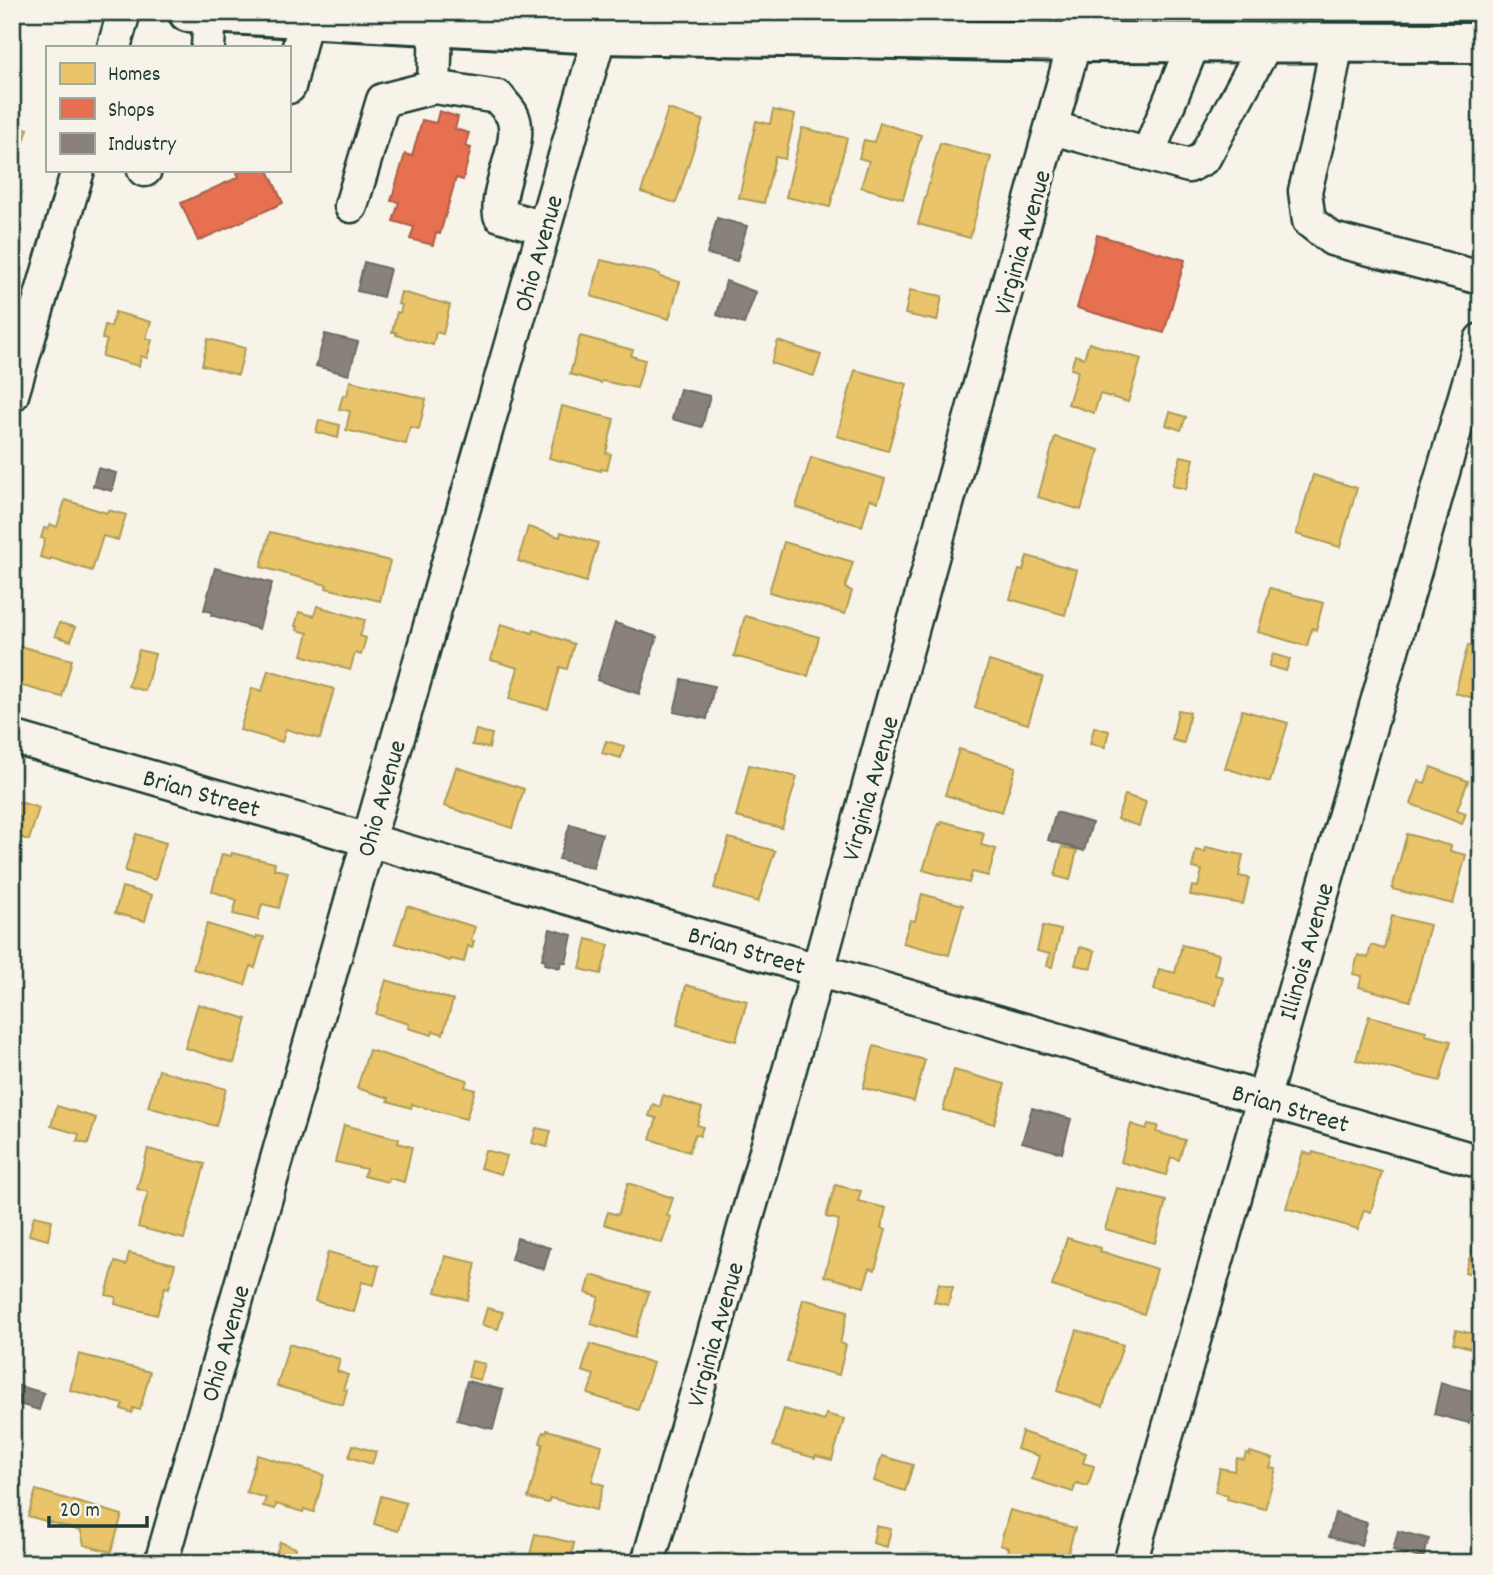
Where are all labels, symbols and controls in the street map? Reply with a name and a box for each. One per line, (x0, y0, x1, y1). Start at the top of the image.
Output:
legend (46, 46, 290, 172)
text: Homes (108, 61, 161, 91)
text: Shops (108, 97, 155, 127)
text: Industry (108, 131, 176, 161)
street label: Virginia Avenue (986, 166, 1063, 320)
street label: Ohio Avenue (506, 191, 575, 317)
street label: Virginia Avenue (834, 712, 911, 866)
street label: Ohio Avenue (349, 736, 418, 862)
street label: Brian Street (138, 761, 264, 830)
street label: Illinois Avenue (1271, 879, 1346, 1025)
street label: Brian Street (683, 918, 809, 987)
street label: Brian Street (1227, 1076, 1353, 1145)
street label: Virginia Avenue (679, 1258, 756, 1412)
street label: Ohio Avenue (193, 1281, 262, 1407)
scale bar (49, 1484, 147, 1528)
text: 20 m (60, 1497, 100, 1527)

